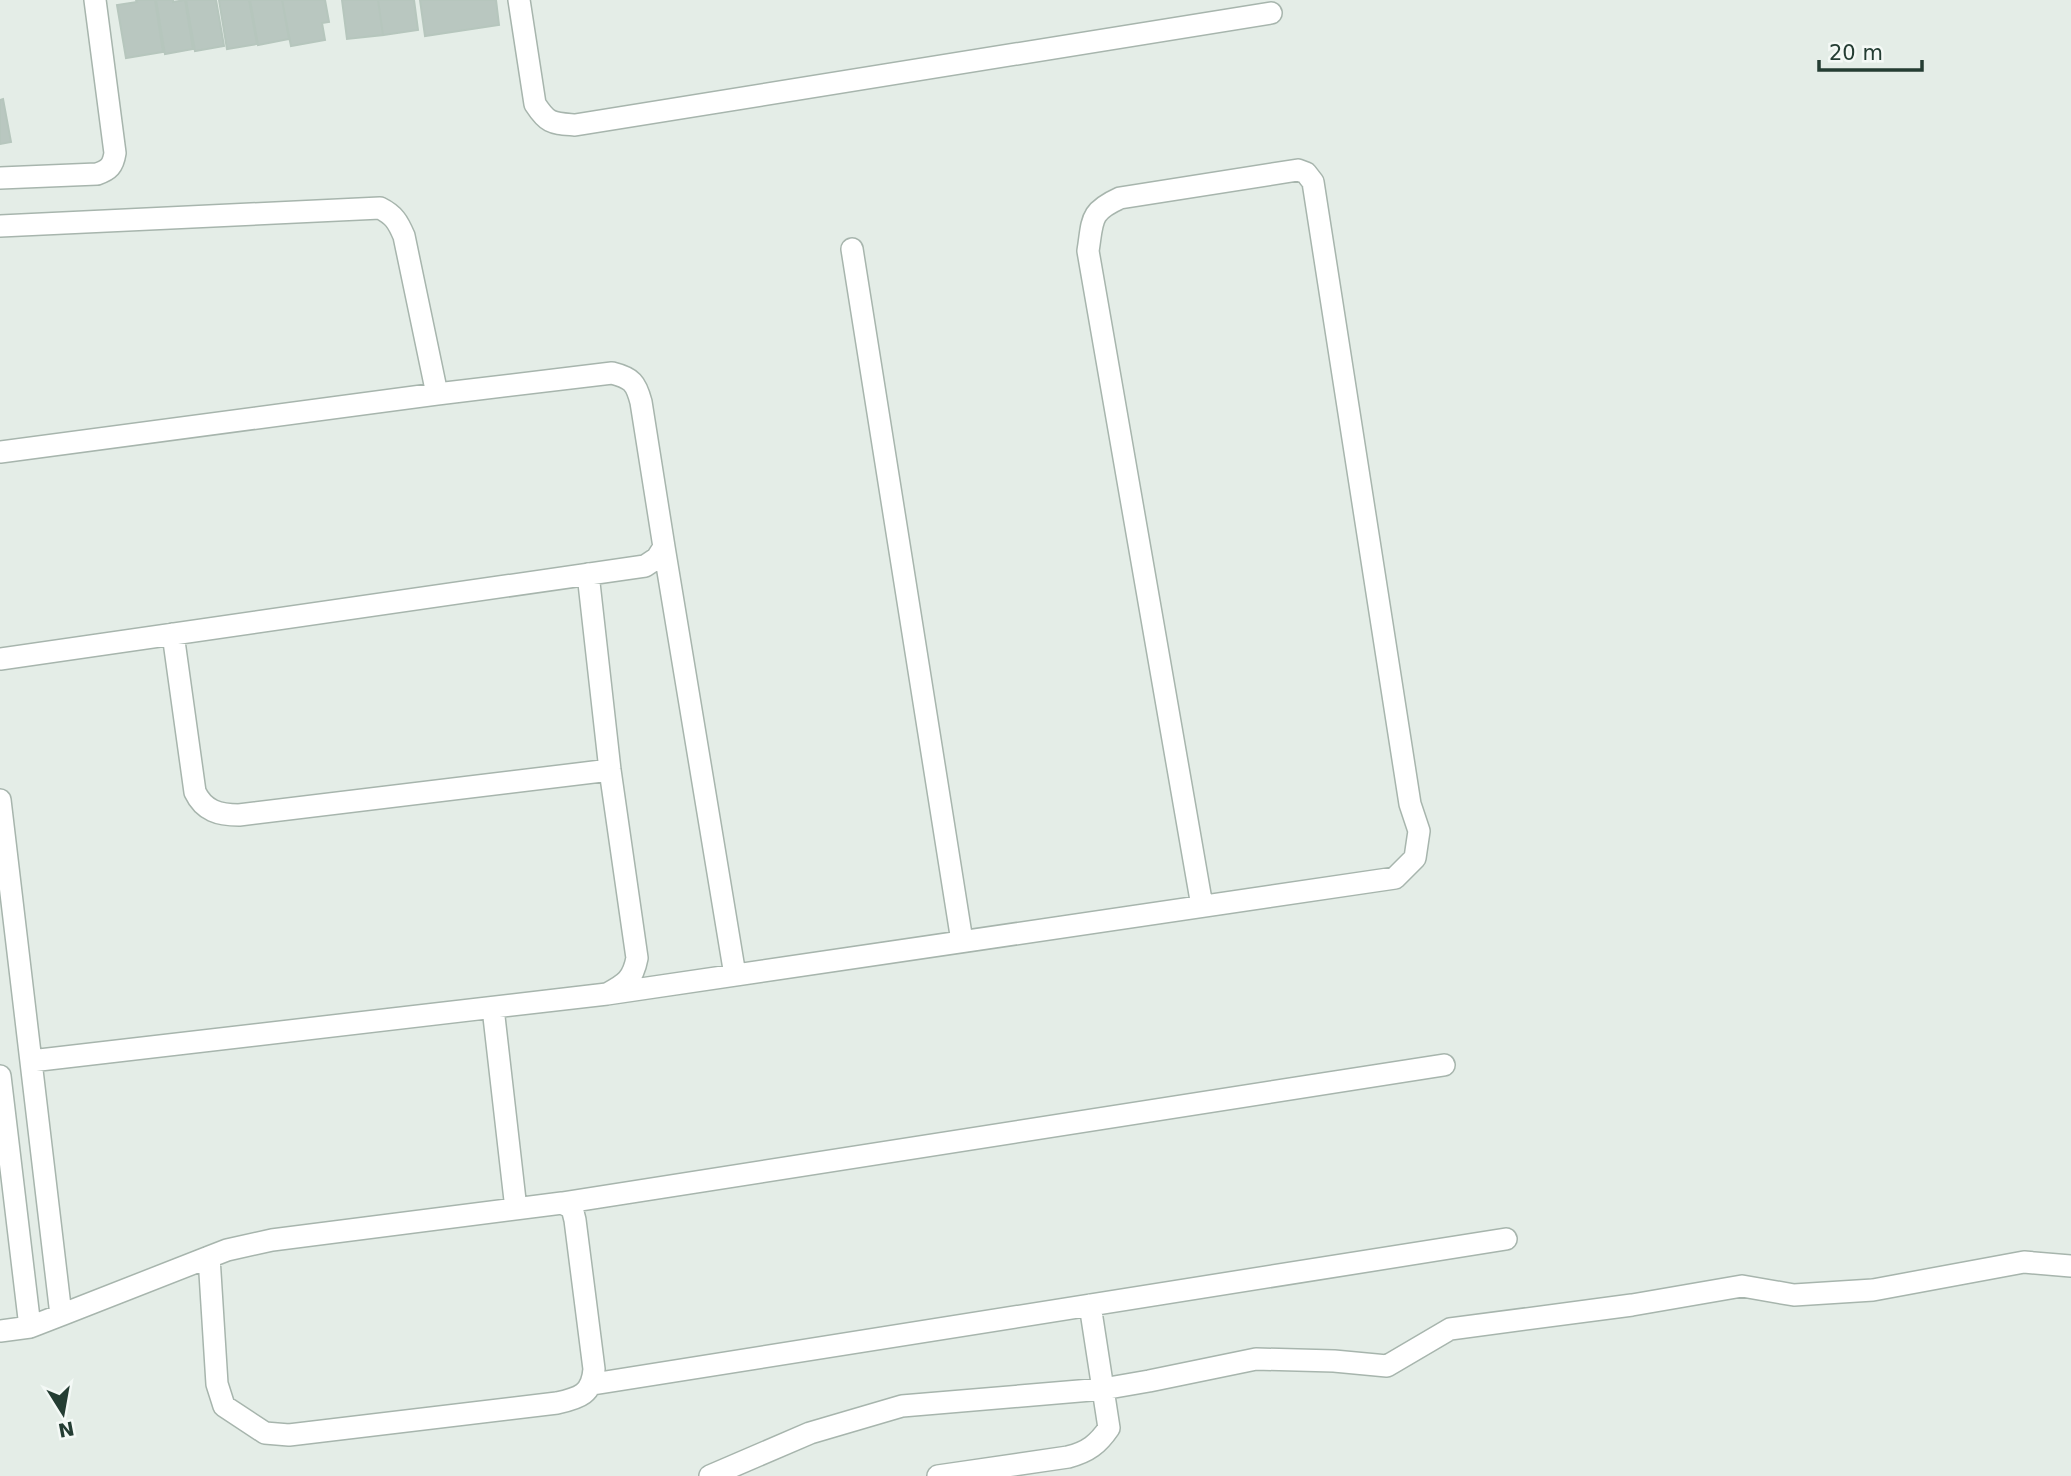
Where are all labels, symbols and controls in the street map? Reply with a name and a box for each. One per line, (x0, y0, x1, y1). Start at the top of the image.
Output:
scale bar (1819, 28, 1922, 72)
text: 20 m (1829, 41, 1883, 65)
north arrow (28, 1378, 98, 1448)
text: N (56, 1417, 76, 1442)

